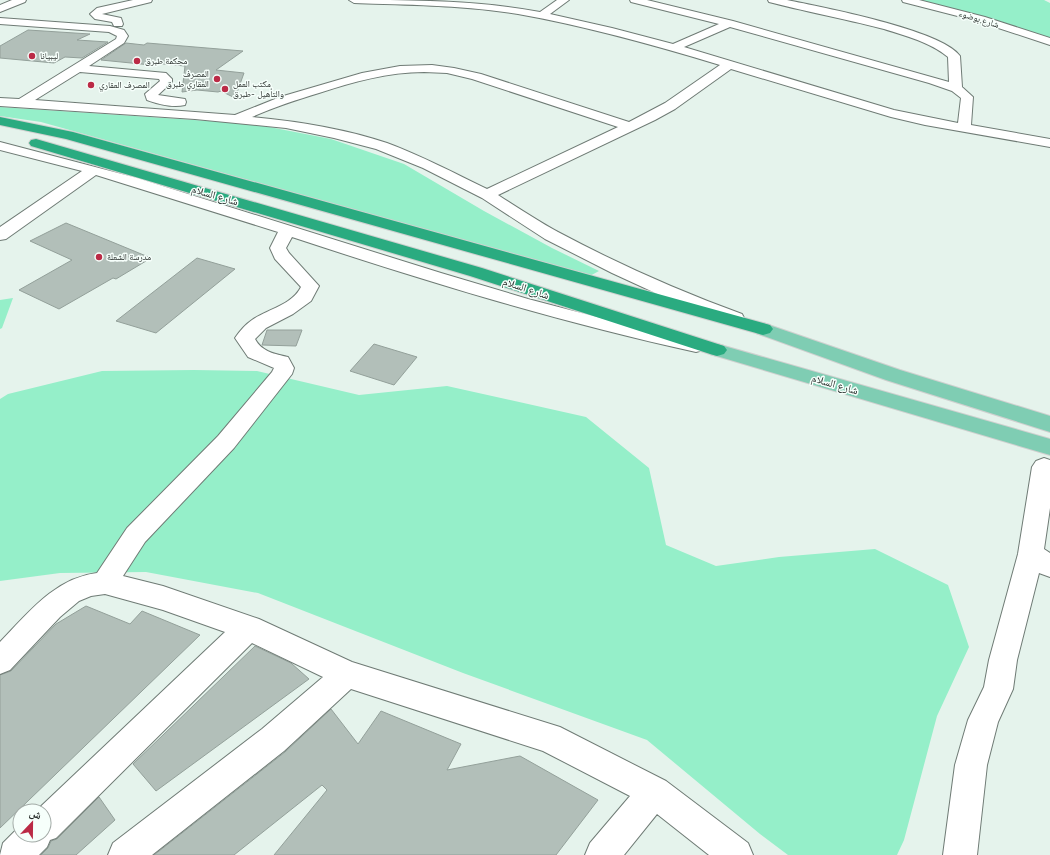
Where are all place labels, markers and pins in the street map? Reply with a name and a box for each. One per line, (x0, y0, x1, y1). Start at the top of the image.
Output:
place label: ليبيانا (40, 50, 58, 62)
marker: ليبيانا (27, 51, 37, 61)
place label: محكمة طبرق (145, 55, 187, 67)
marker: محكمة طبرق (132, 56, 142, 66)
place label: المصرف العقاري طبرق (166, 68, 209, 91)
marker: المصرف العقاري طبرق (212, 74, 222, 84)
place label: مكتب العمل والتأهيل -طبرق (233, 78, 284, 100)
place label: المصرف العقاري (99, 79, 150, 92)
marker: المصرف العقاري (86, 80, 96, 90)
marker: مكتب العمل والتأهيل -طبرق (220, 84, 230, 94)
place label: مدرسة الشعلة (107, 251, 151, 263)
marker: مدرسة الشعلة (94, 252, 104, 262)

